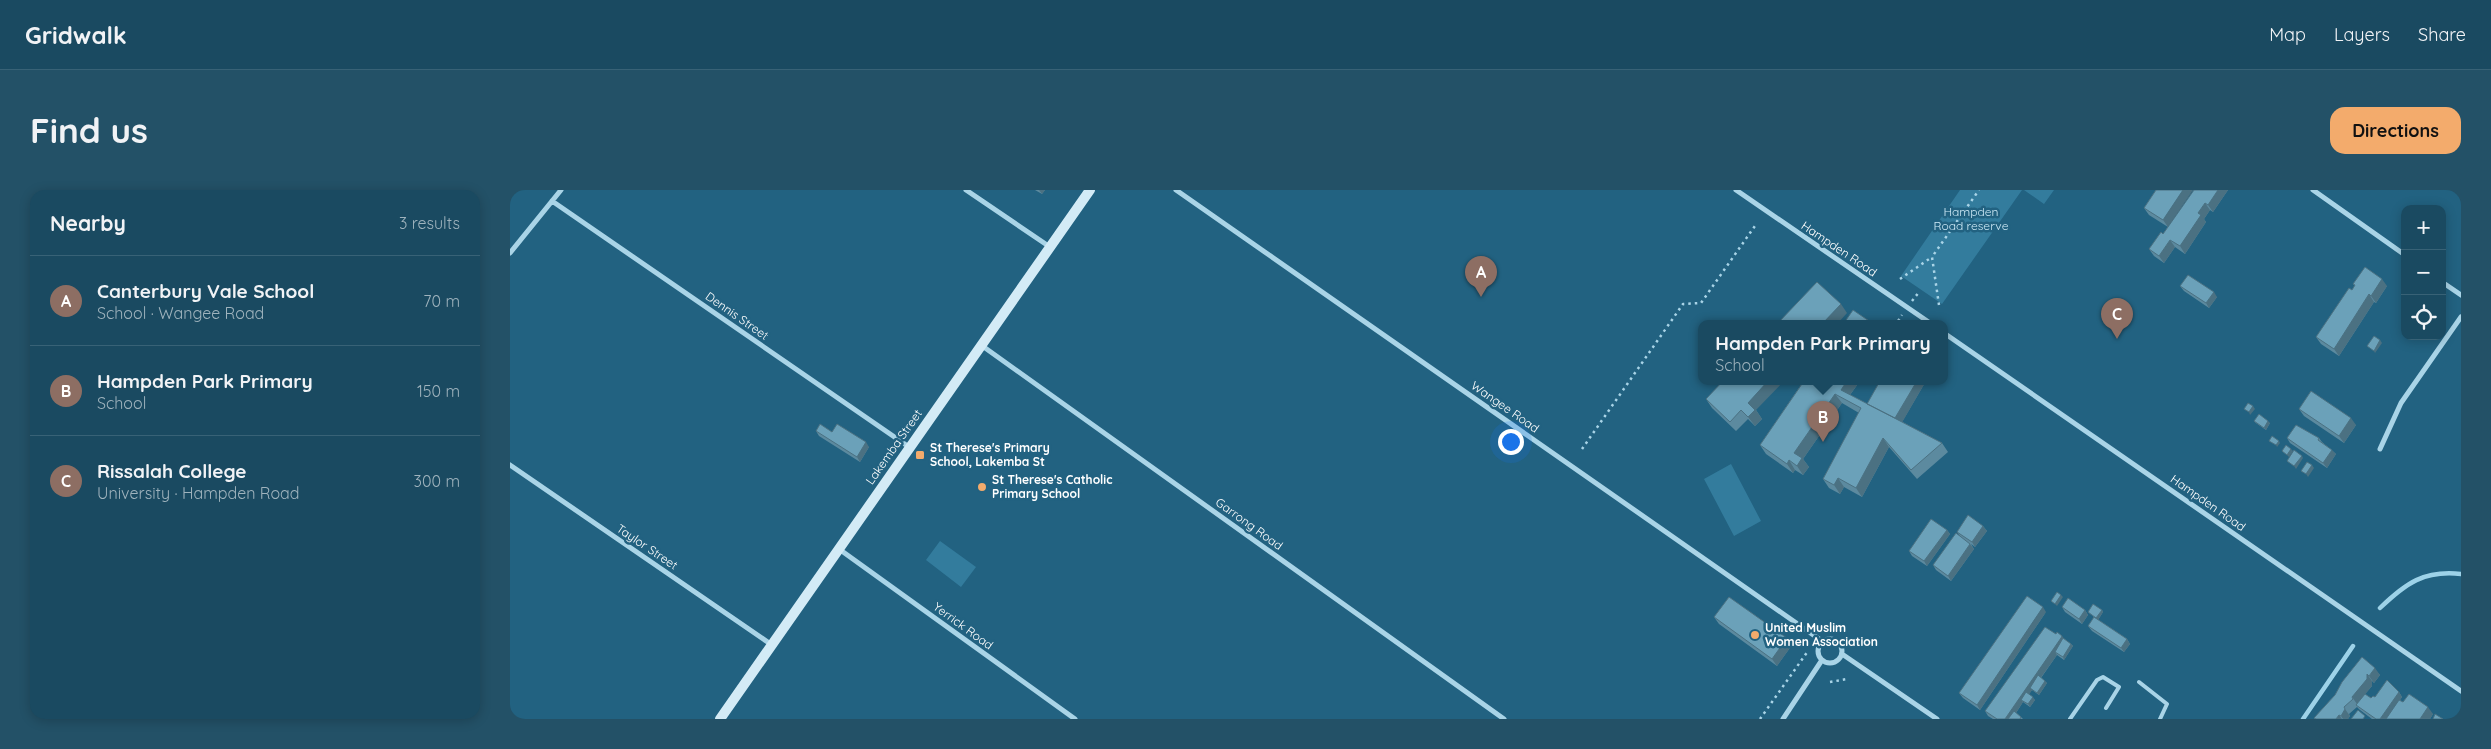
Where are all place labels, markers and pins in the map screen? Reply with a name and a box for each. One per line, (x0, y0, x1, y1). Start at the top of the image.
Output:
pin: A (1465, 256, 1497, 297)
pin: C (2101, 298, 2133, 339)
pin: B (1807, 401, 1839, 442)
place label: St Therese's Primary School, Lakemba St (930, 440, 1050, 469)
marker: St Therese's Primary School, Lakemba St (914, 449, 926, 461)
place label: St Therese's Catholic Primary School (992, 472, 1112, 501)
marker: St Therese's Catholic Primary School (976, 481, 988, 493)
place label: United Muslim Women Association (1765, 620, 1878, 649)
marker: United Muslim Women Association (1749, 629, 1761, 641)

